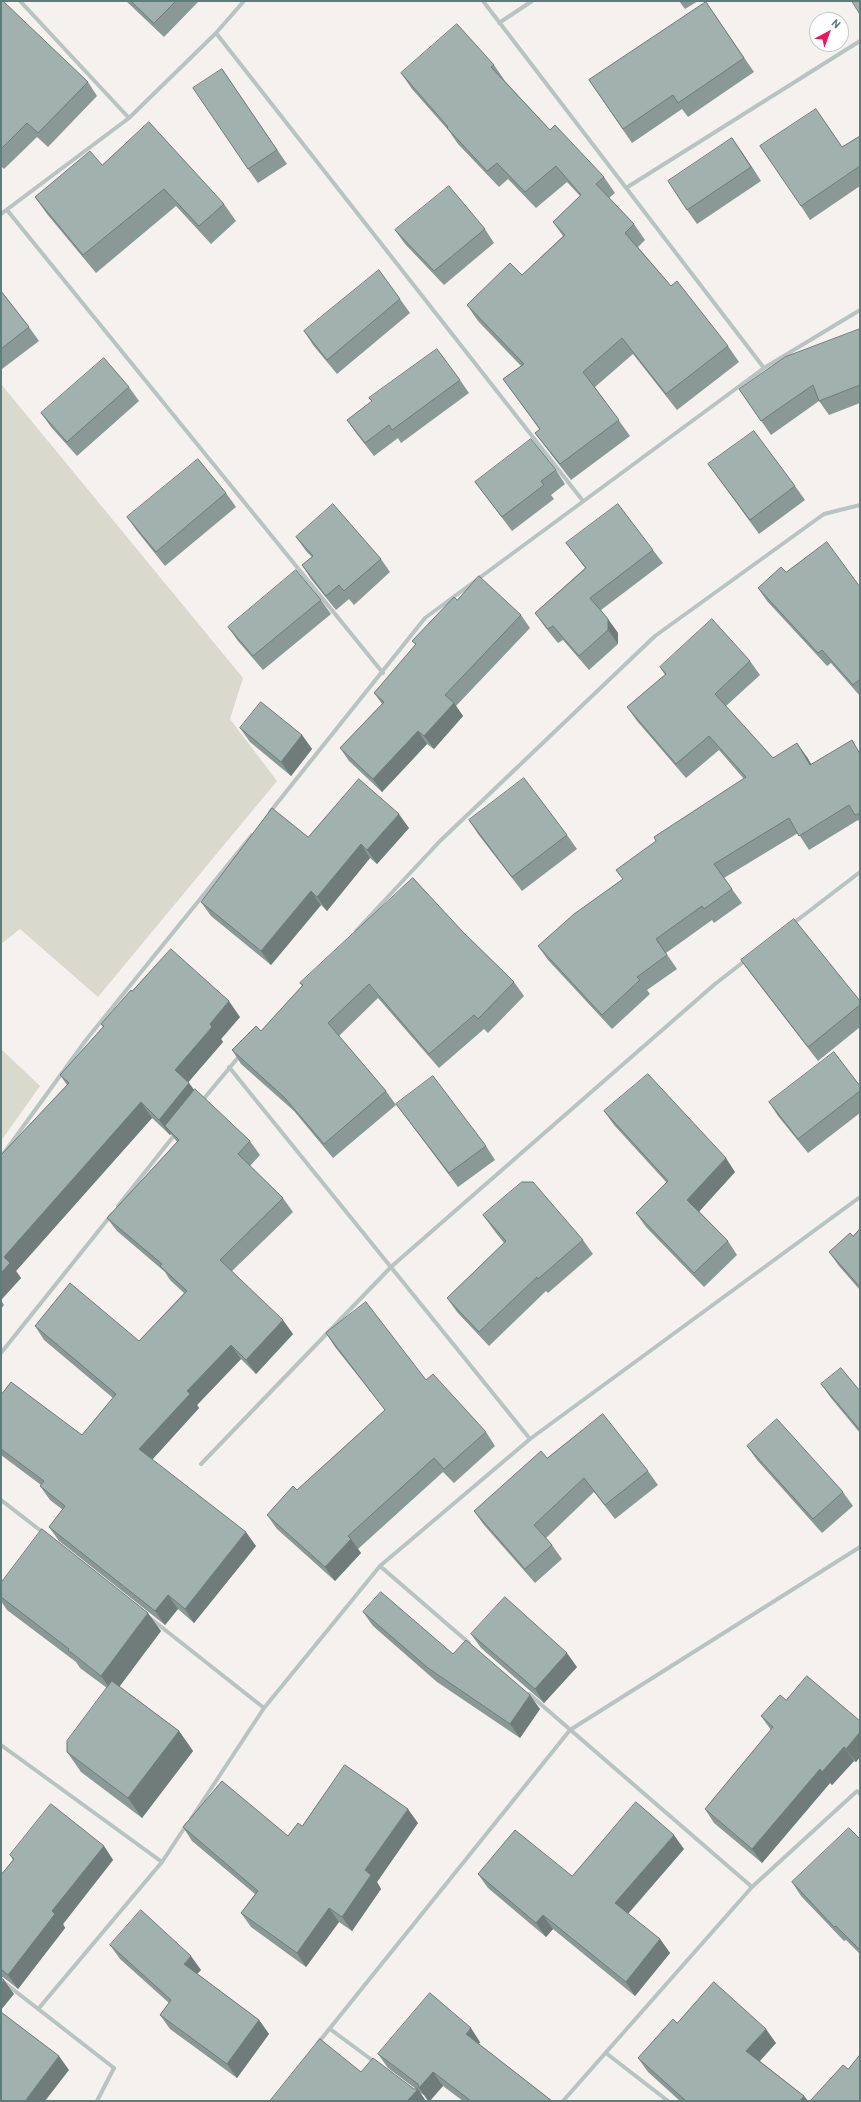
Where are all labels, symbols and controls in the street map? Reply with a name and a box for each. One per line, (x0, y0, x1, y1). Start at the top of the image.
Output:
north arrow (809, 12, 849, 52)
text: N (830, 16, 844, 31)

